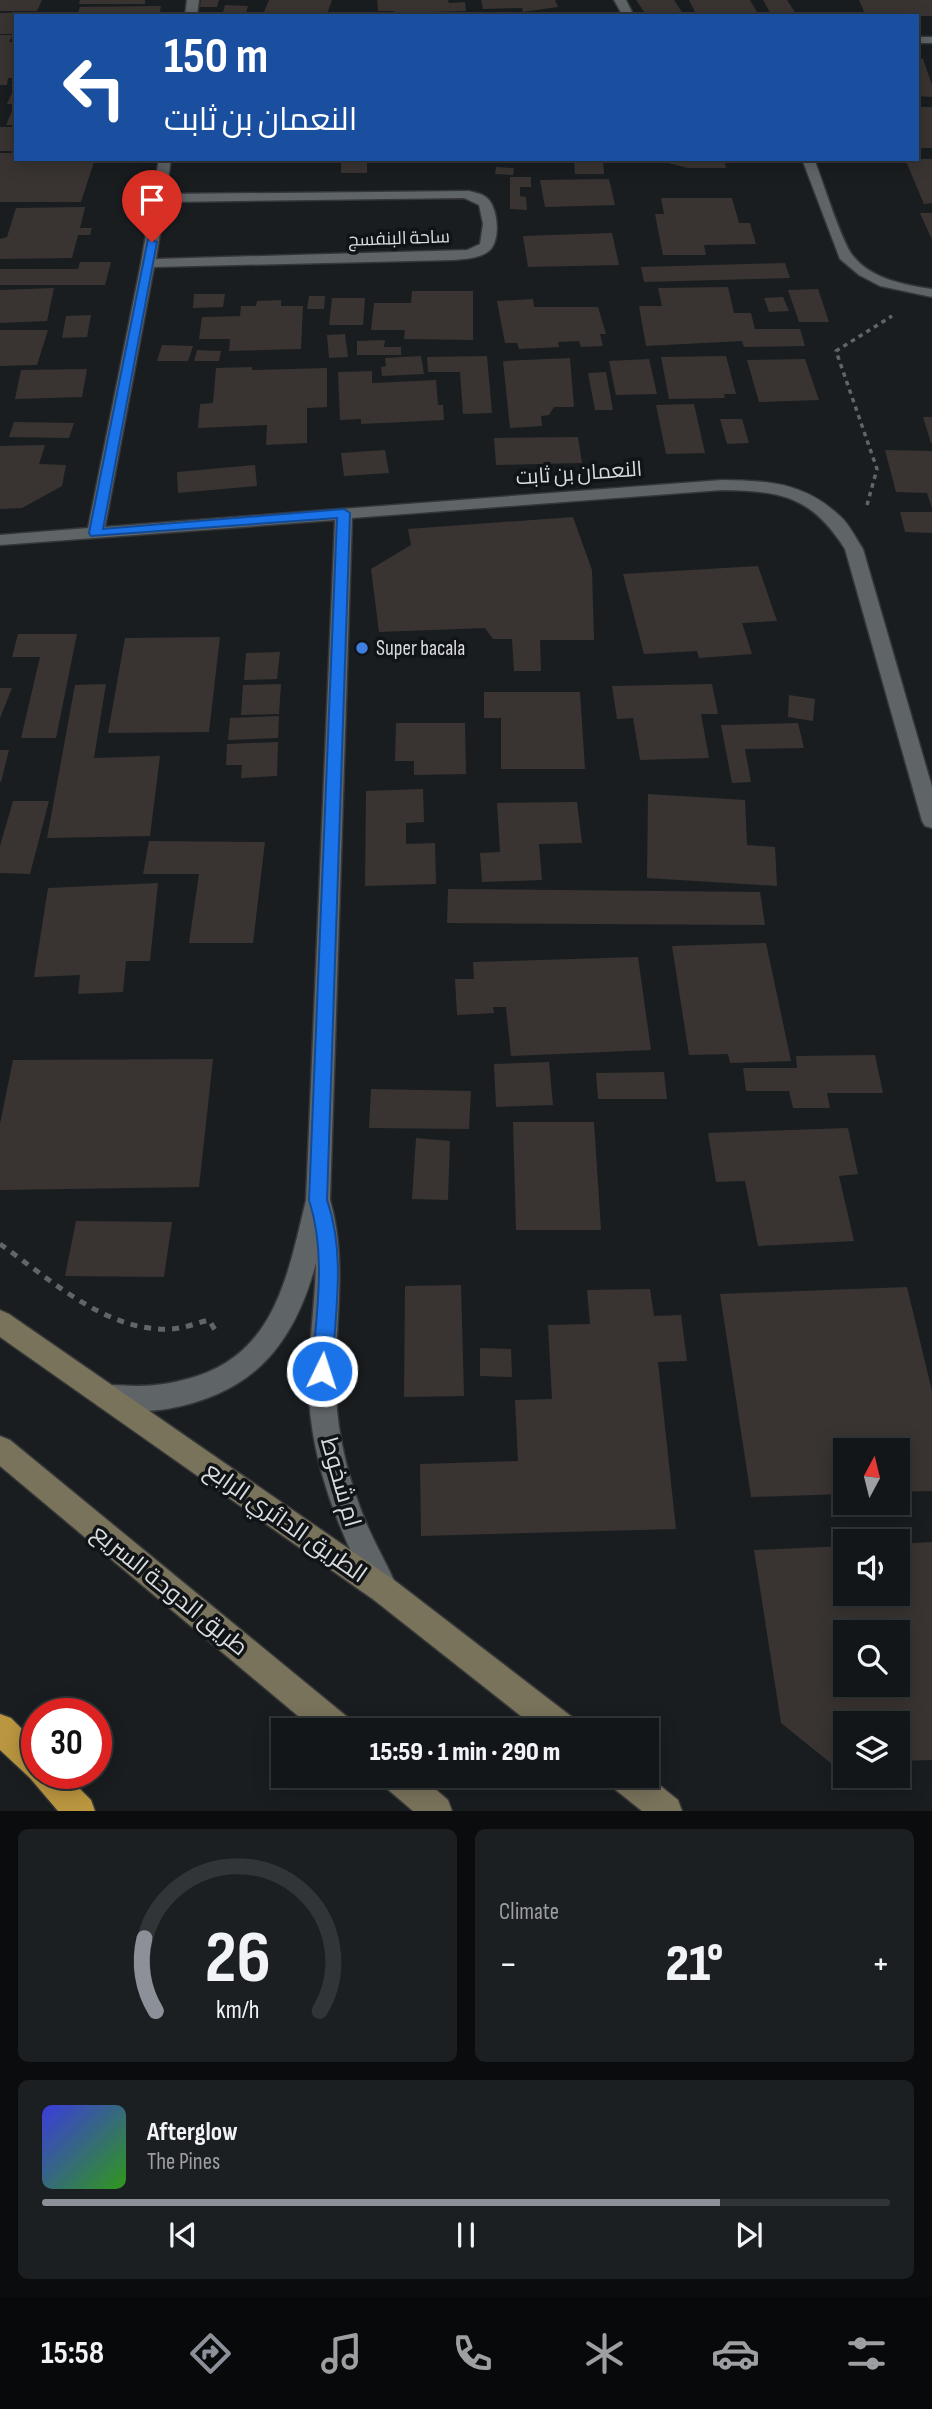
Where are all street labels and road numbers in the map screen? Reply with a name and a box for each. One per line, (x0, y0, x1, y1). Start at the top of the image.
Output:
street label: ساحة البنفسج (348, 226, 450, 252)
street label: النعمان بن ثابت (515, 457, 643, 490)
street label: ام شخوط (313, 1434, 367, 1531)
street label: الطريق الدائري الرابع (197, 1456, 372, 1592)
street label: طريق الدوحة السريع (85, 1519, 254, 1663)

